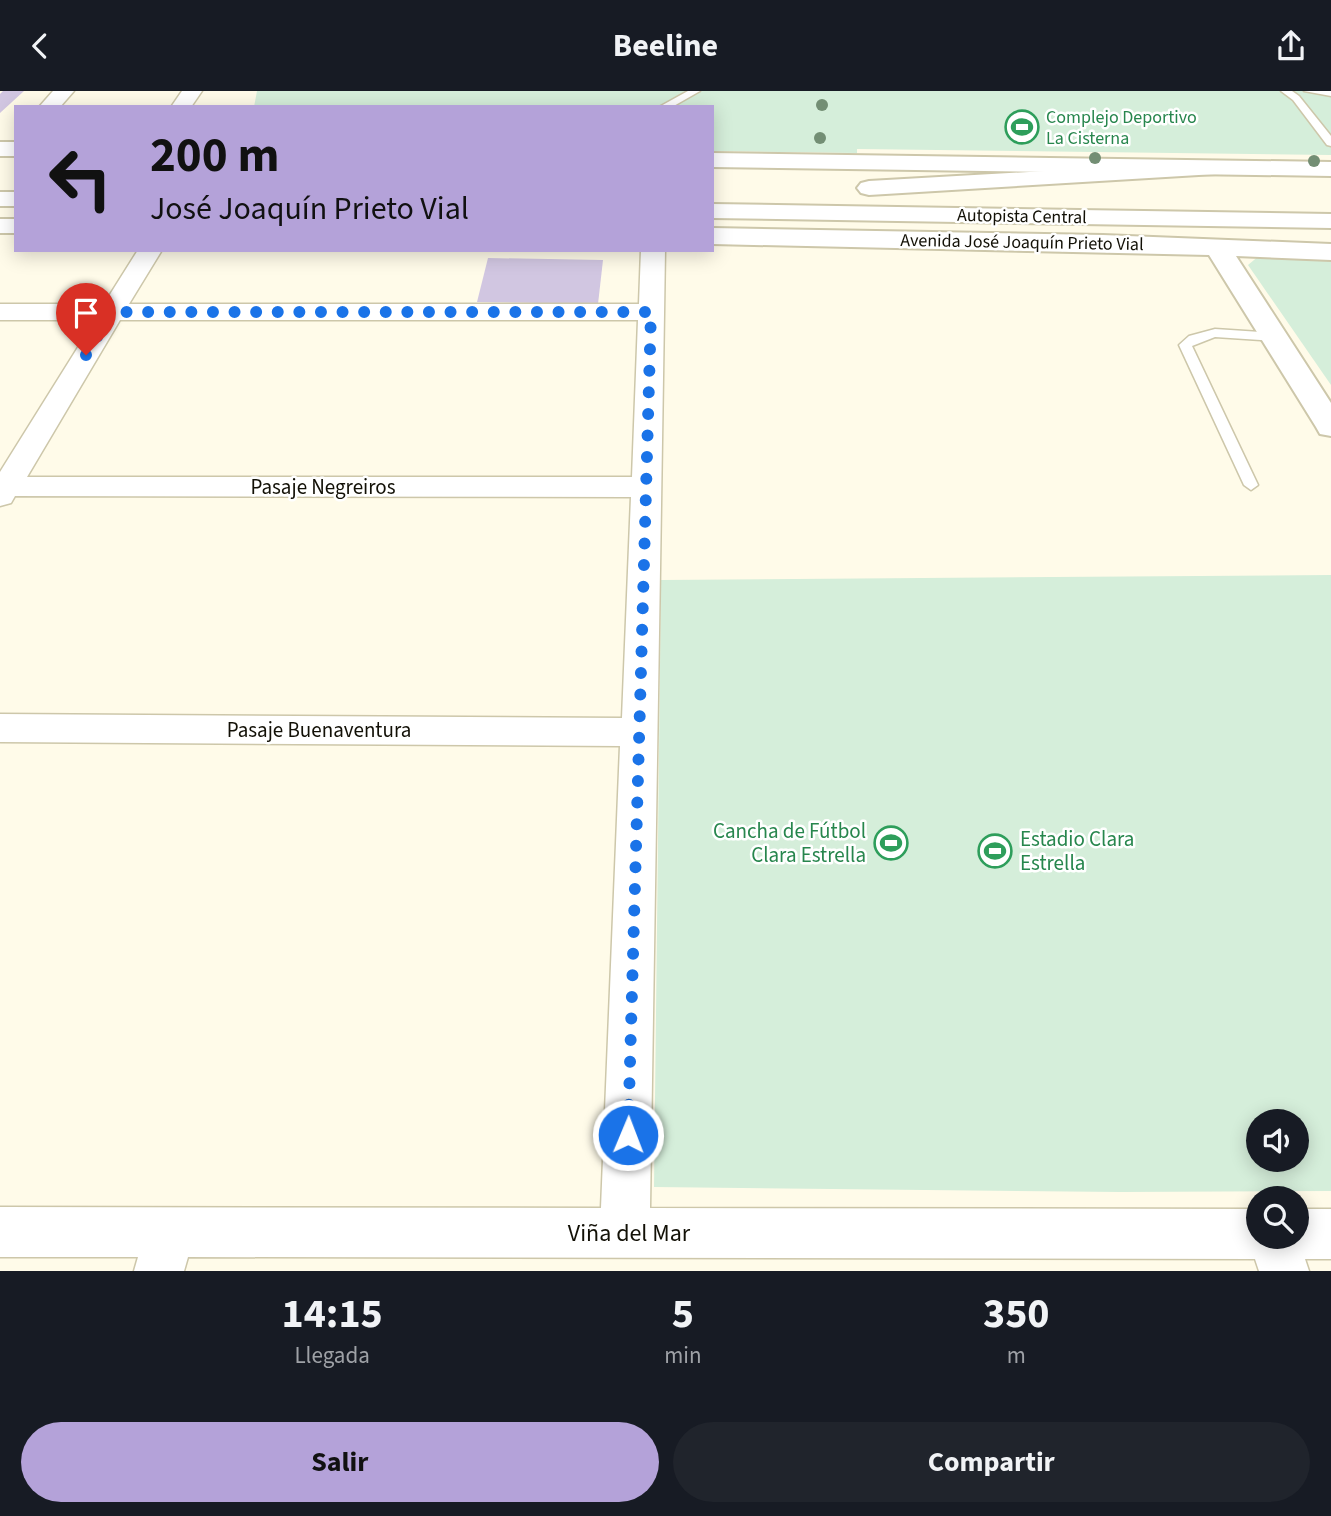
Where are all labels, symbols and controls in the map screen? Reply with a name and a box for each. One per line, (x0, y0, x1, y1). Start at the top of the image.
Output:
text: Beeline (613, 23, 718, 69)
icon: back (21, 27, 59, 65)
icon: share (1272, 27, 1310, 65)
place label: Complejo Deportivo La Cisterna (1046, 105, 1197, 151)
sports icon: Complejo Deportivo La Cisterna (1003, 108, 1041, 146)
text: 200 m (150, 121, 279, 191)
icon: left (35, 133, 126, 224)
text: José Joaquín Prieto Vial (150, 186, 469, 232)
street label: Autopista Central (957, 203, 1087, 230)
street label: Avenida José Joaquín Prieto Vial (900, 228, 1144, 257)
pin (56, 283, 116, 355)
icon: arrive (67, 294, 105, 332)
street label: Pasaje Negreiros (250, 472, 396, 502)
street label: Pasaje Buenaventura (227, 715, 411, 745)
place label: Cancha de Fútbol Clara Estrella (713, 816, 866, 870)
sports icon: Cancha de Fútbol Clara Estrella (872, 824, 910, 862)
place label: Estadio Clara Estrella (1020, 824, 1134, 878)
sports icon: Estadio Clara Estrella (976, 832, 1014, 870)
position arrow (591, 1098, 665, 1172)
map controls (1246, 1109, 1309, 1249)
button: sound (1246, 1109, 1309, 1172)
button: search (1246, 1186, 1309, 1249)
street label: Viña del Mar (568, 1216, 691, 1251)
text: 14:15 (281, 1284, 383, 1344)
text: 5 (672, 1284, 694, 1344)
text: 350 (983, 1284, 1050, 1344)
text: Llegada (294, 1339, 370, 1372)
text: min (664, 1339, 702, 1372)
text: m (1007, 1339, 1026, 1372)
button: Salir (21, 1422, 659, 1502)
button: Compartir (673, 1422, 1310, 1502)

